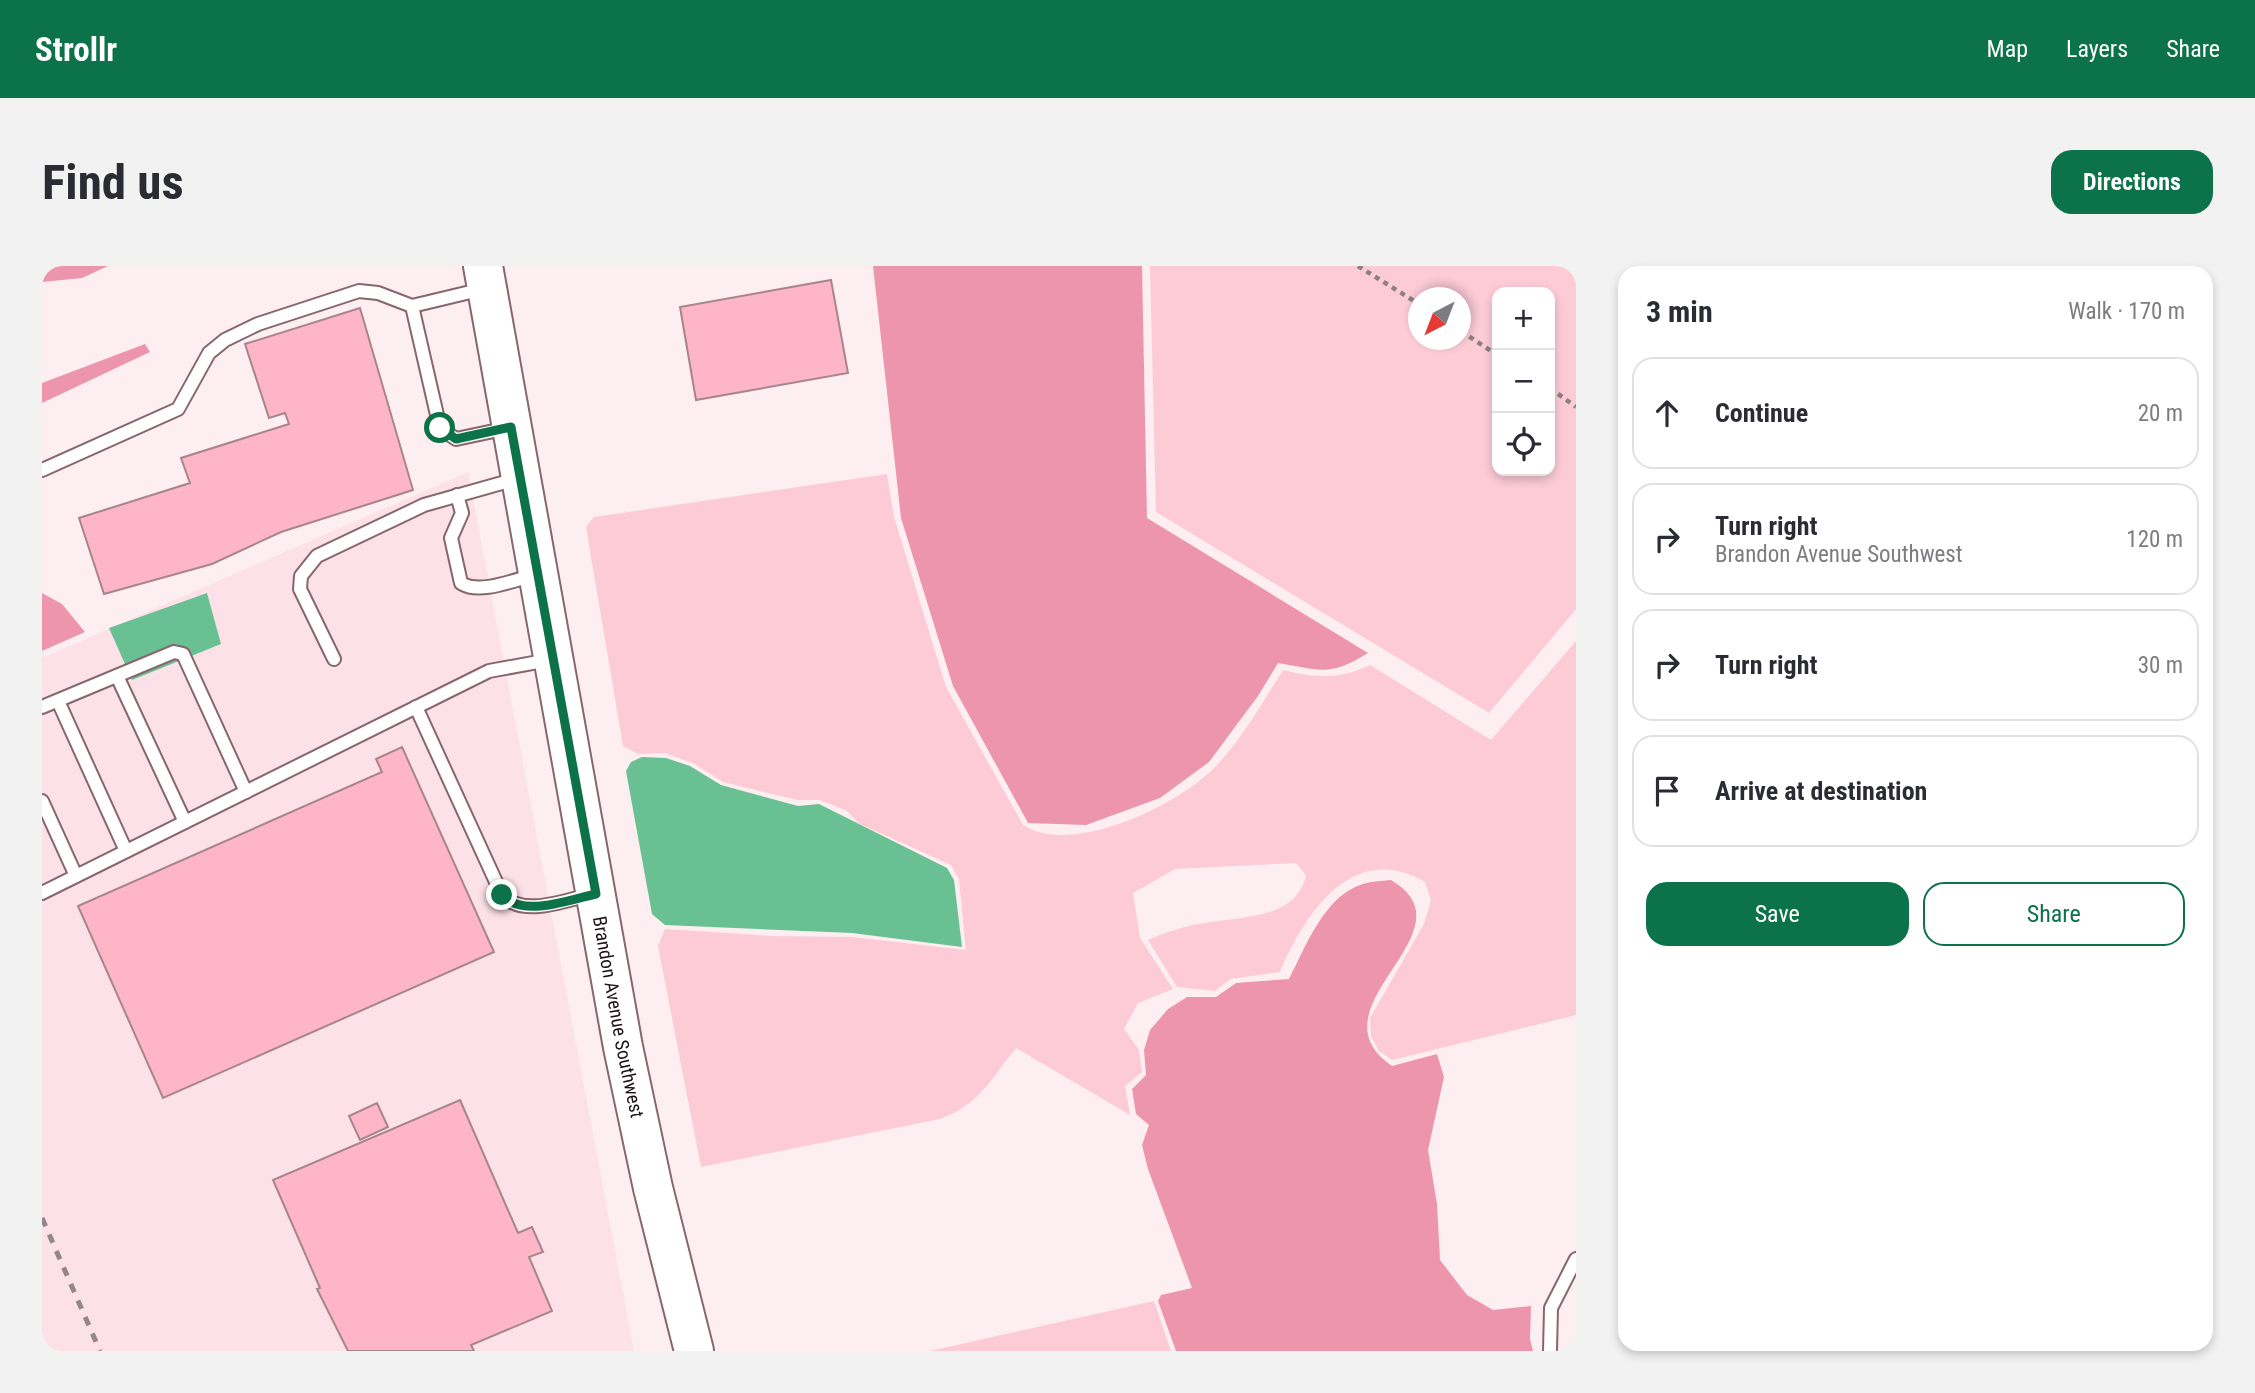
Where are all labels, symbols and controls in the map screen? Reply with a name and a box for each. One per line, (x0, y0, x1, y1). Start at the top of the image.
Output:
text: Strollr (35, 30, 117, 69)
text: Map (1987, 35, 2028, 63)
text: Layers (2066, 35, 2128, 63)
text: Share (2166, 35, 2220, 63)
button: Directions (2051, 150, 2213, 214)
text: Find us (42, 154, 184, 211)
north arrow (1408, 287, 1471, 350)
map controls (1492, 287, 1555, 476)
button: + (1492, 287, 1555, 350)
text: 3 min (1646, 294, 1713, 329)
text: Walk · 170 m (2068, 298, 2185, 325)
button: − (1492, 350, 1555, 413)
icon: ahead (1648, 394, 1686, 432)
text: Continue (1715, 398, 1808, 428)
text: 20 m (2138, 400, 2183, 427)
route start (424, 412, 455, 443)
button: locate (1492, 413, 1555, 476)
text: Turn right (1715, 511, 1817, 541)
icon: right (1648, 520, 1686, 558)
text: 120 m (2126, 526, 2183, 553)
text: Brandon Avenue Southwest (1715, 541, 1963, 568)
icon: right (1648, 646, 1686, 684)
text: Turn right (1715, 650, 1817, 680)
text: 30 m (2138, 652, 2183, 679)
icon: arrive (1648, 772, 1686, 810)
text: Arrive at destination (1715, 776, 1927, 806)
route end (486, 879, 517, 910)
button: Save (1646, 882, 1909, 946)
button: Share (1923, 882, 2185, 946)
street label: Brandon Avenue Southwest (588, 914, 649, 1120)

